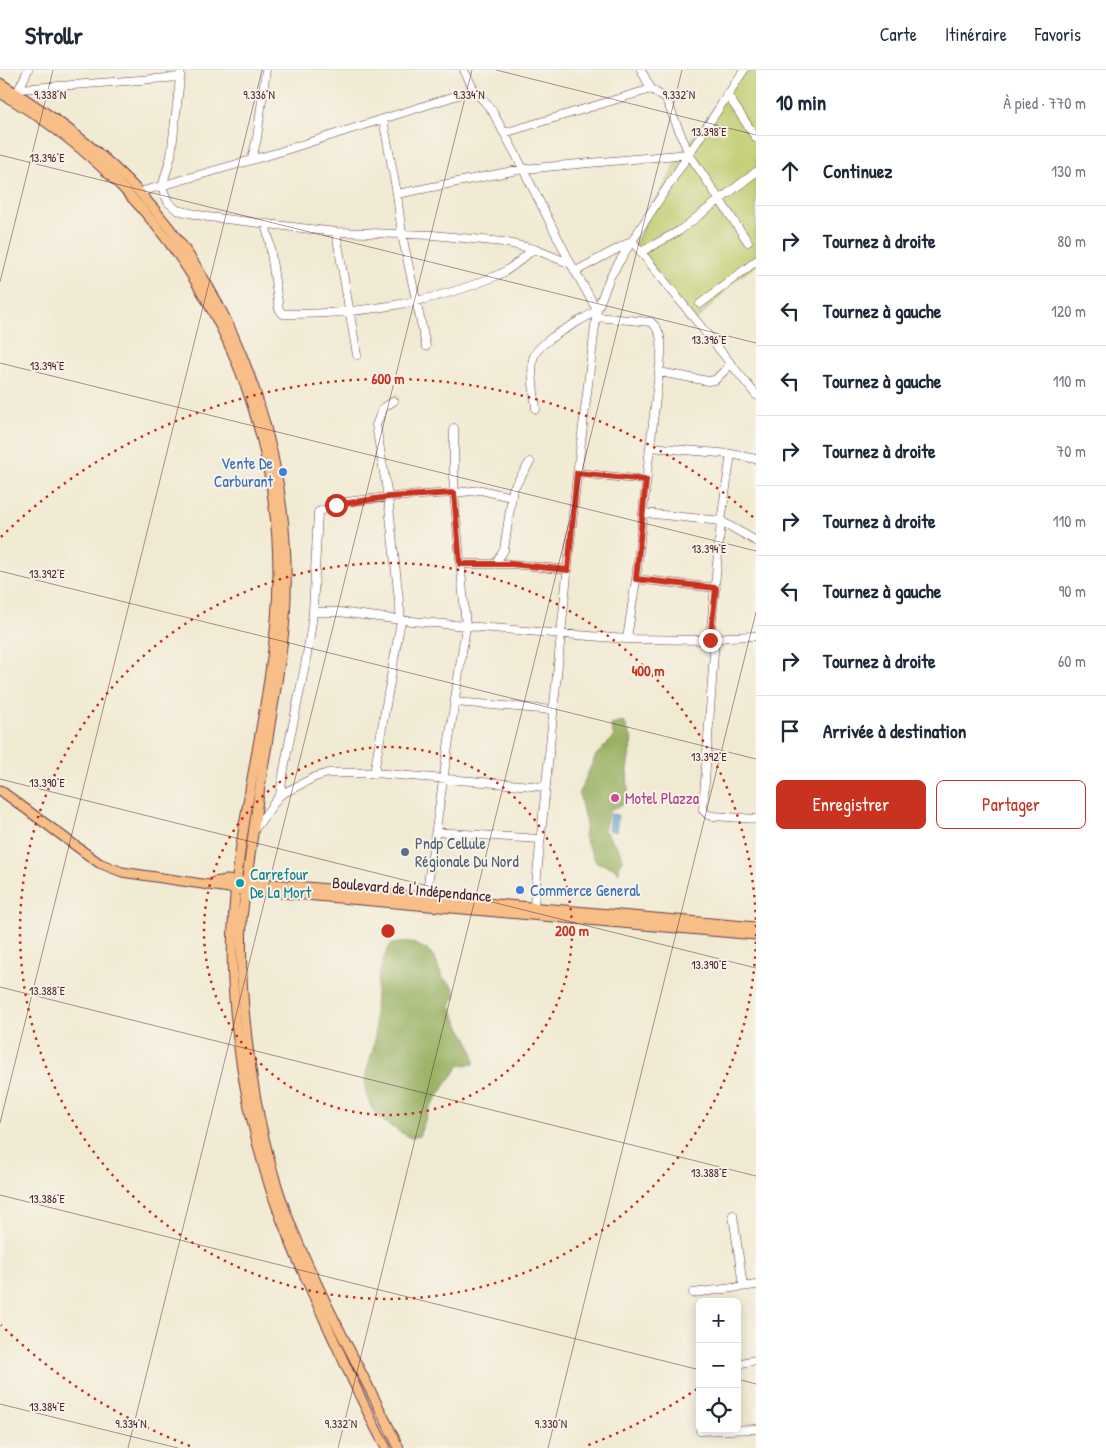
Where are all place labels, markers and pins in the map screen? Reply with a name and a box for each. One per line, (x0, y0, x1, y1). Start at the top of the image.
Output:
place label: Vente De Carburant (214, 452, 274, 492)
marker: Vente De Carburant (277, 466, 289, 478)
place label: Motel Plazza (625, 787, 699, 809)
marker: Motel Plazza (609, 792, 621, 804)
place label: Pndp Cellule Régionale Du Nord (415, 832, 519, 872)
marker: Pndp Cellule Régionale Du Nord (399, 846, 411, 858)
place label: Carrefour De La Mort (250, 863, 312, 903)
marker: Carrefour De La Mort (234, 877, 246, 889)
place label: Commerce General (530, 879, 641, 901)
marker: Commerce General (514, 884, 526, 896)
centre of rings (379, 922, 397, 940)

